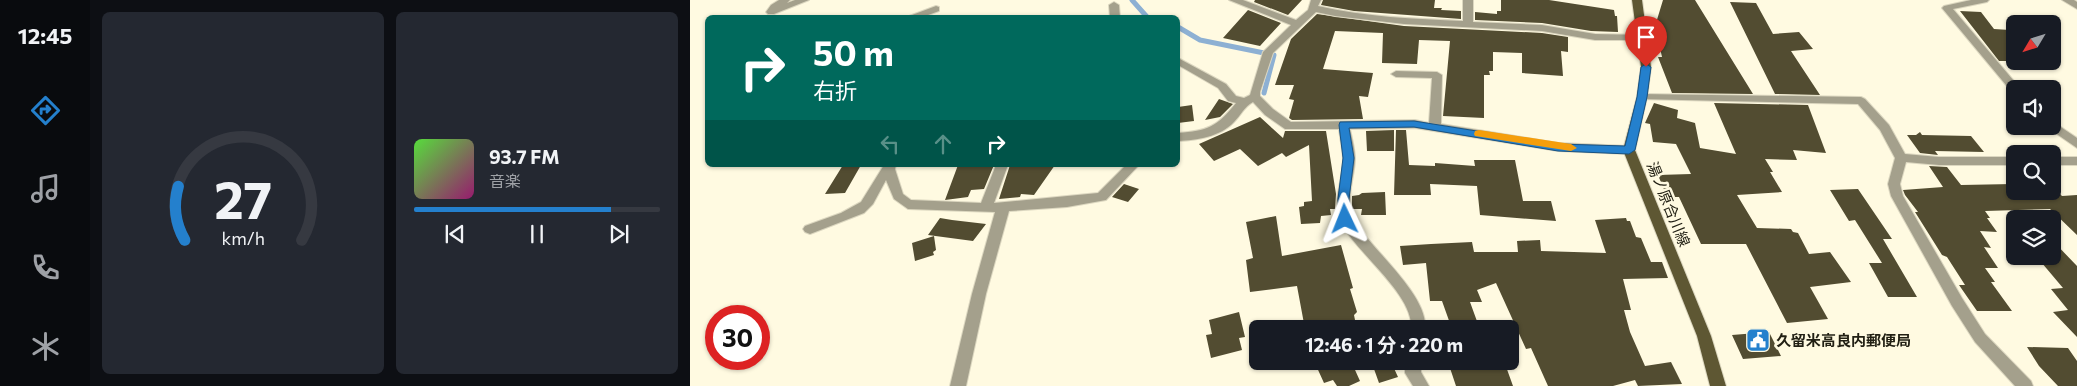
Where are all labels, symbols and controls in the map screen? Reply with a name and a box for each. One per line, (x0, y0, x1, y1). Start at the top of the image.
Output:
north arrow (2006, 15, 2061, 70)
map controls (2006, 15, 2061, 265)
pin (1625, 16, 1667, 67)
text: 12:45 (18, 22, 72, 49)
icon: arrive (1632, 23, 1660, 51)
text: 50 m (813, 30, 894, 73)
icon: right (730, 35, 795, 100)
text: 右折 (813, 77, 857, 104)
button: sound (2006, 80, 2061, 135)
icon: directions (28, 93, 63, 128)
icon: left (876, 130, 904, 158)
icon: ahead (929, 130, 957, 158)
icon: right (982, 130, 1010, 158)
text: 93.7 FM (489, 145, 560, 168)
button: search (2006, 145, 2061, 200)
street label: 湯ノ原合川線 (1644, 159, 1694, 249)
text: 27 (214, 166, 272, 230)
icon: music (28, 171, 63, 206)
text: 音楽 (489, 171, 521, 190)
position arrow (1318, 192, 1370, 244)
button: layers (2006, 210, 2061, 265)
icon: previous (441, 220, 469, 248)
icon: pause (523, 220, 551, 248)
icon: next (605, 220, 633, 248)
text: km/h (221, 227, 265, 249)
icon: phone (28, 250, 63, 285)
speed limit sign: 30 (705, 305, 770, 370)
public building icon: 久留米高良内郵便局 (1745, 327, 1771, 353)
icon: climate (28, 329, 63, 364)
place label: 久留米高良内郵便局 (1776, 331, 1911, 349)
text: 12:46 · 1 分 · 220 m (1305, 333, 1463, 356)

